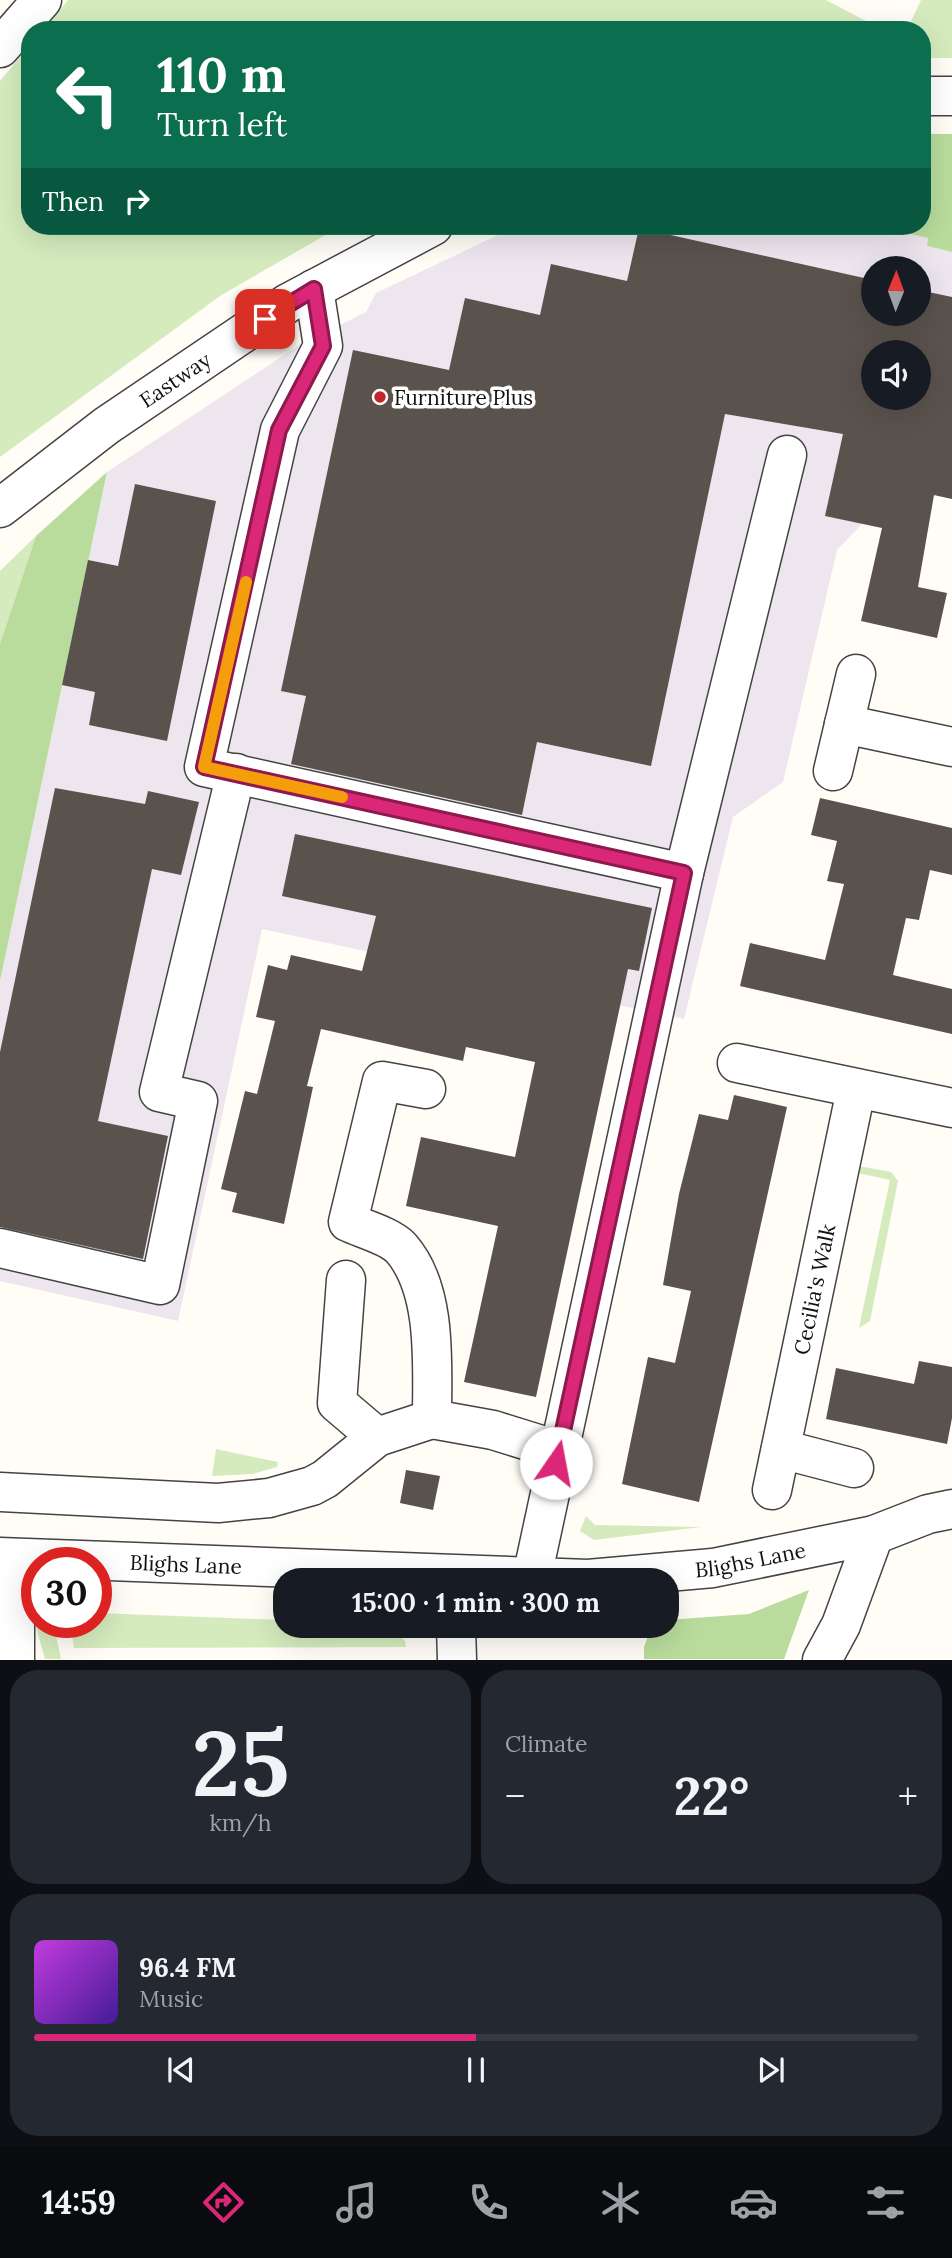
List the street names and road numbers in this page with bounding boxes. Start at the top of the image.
street label: Eastway [134,346,216,413]
street label: Cecilia's Walk [787,1221,841,1357]
street label: Blighs Lane [694,1536,808,1583]
street label: Blighs Lane [129,1548,242,1580]

